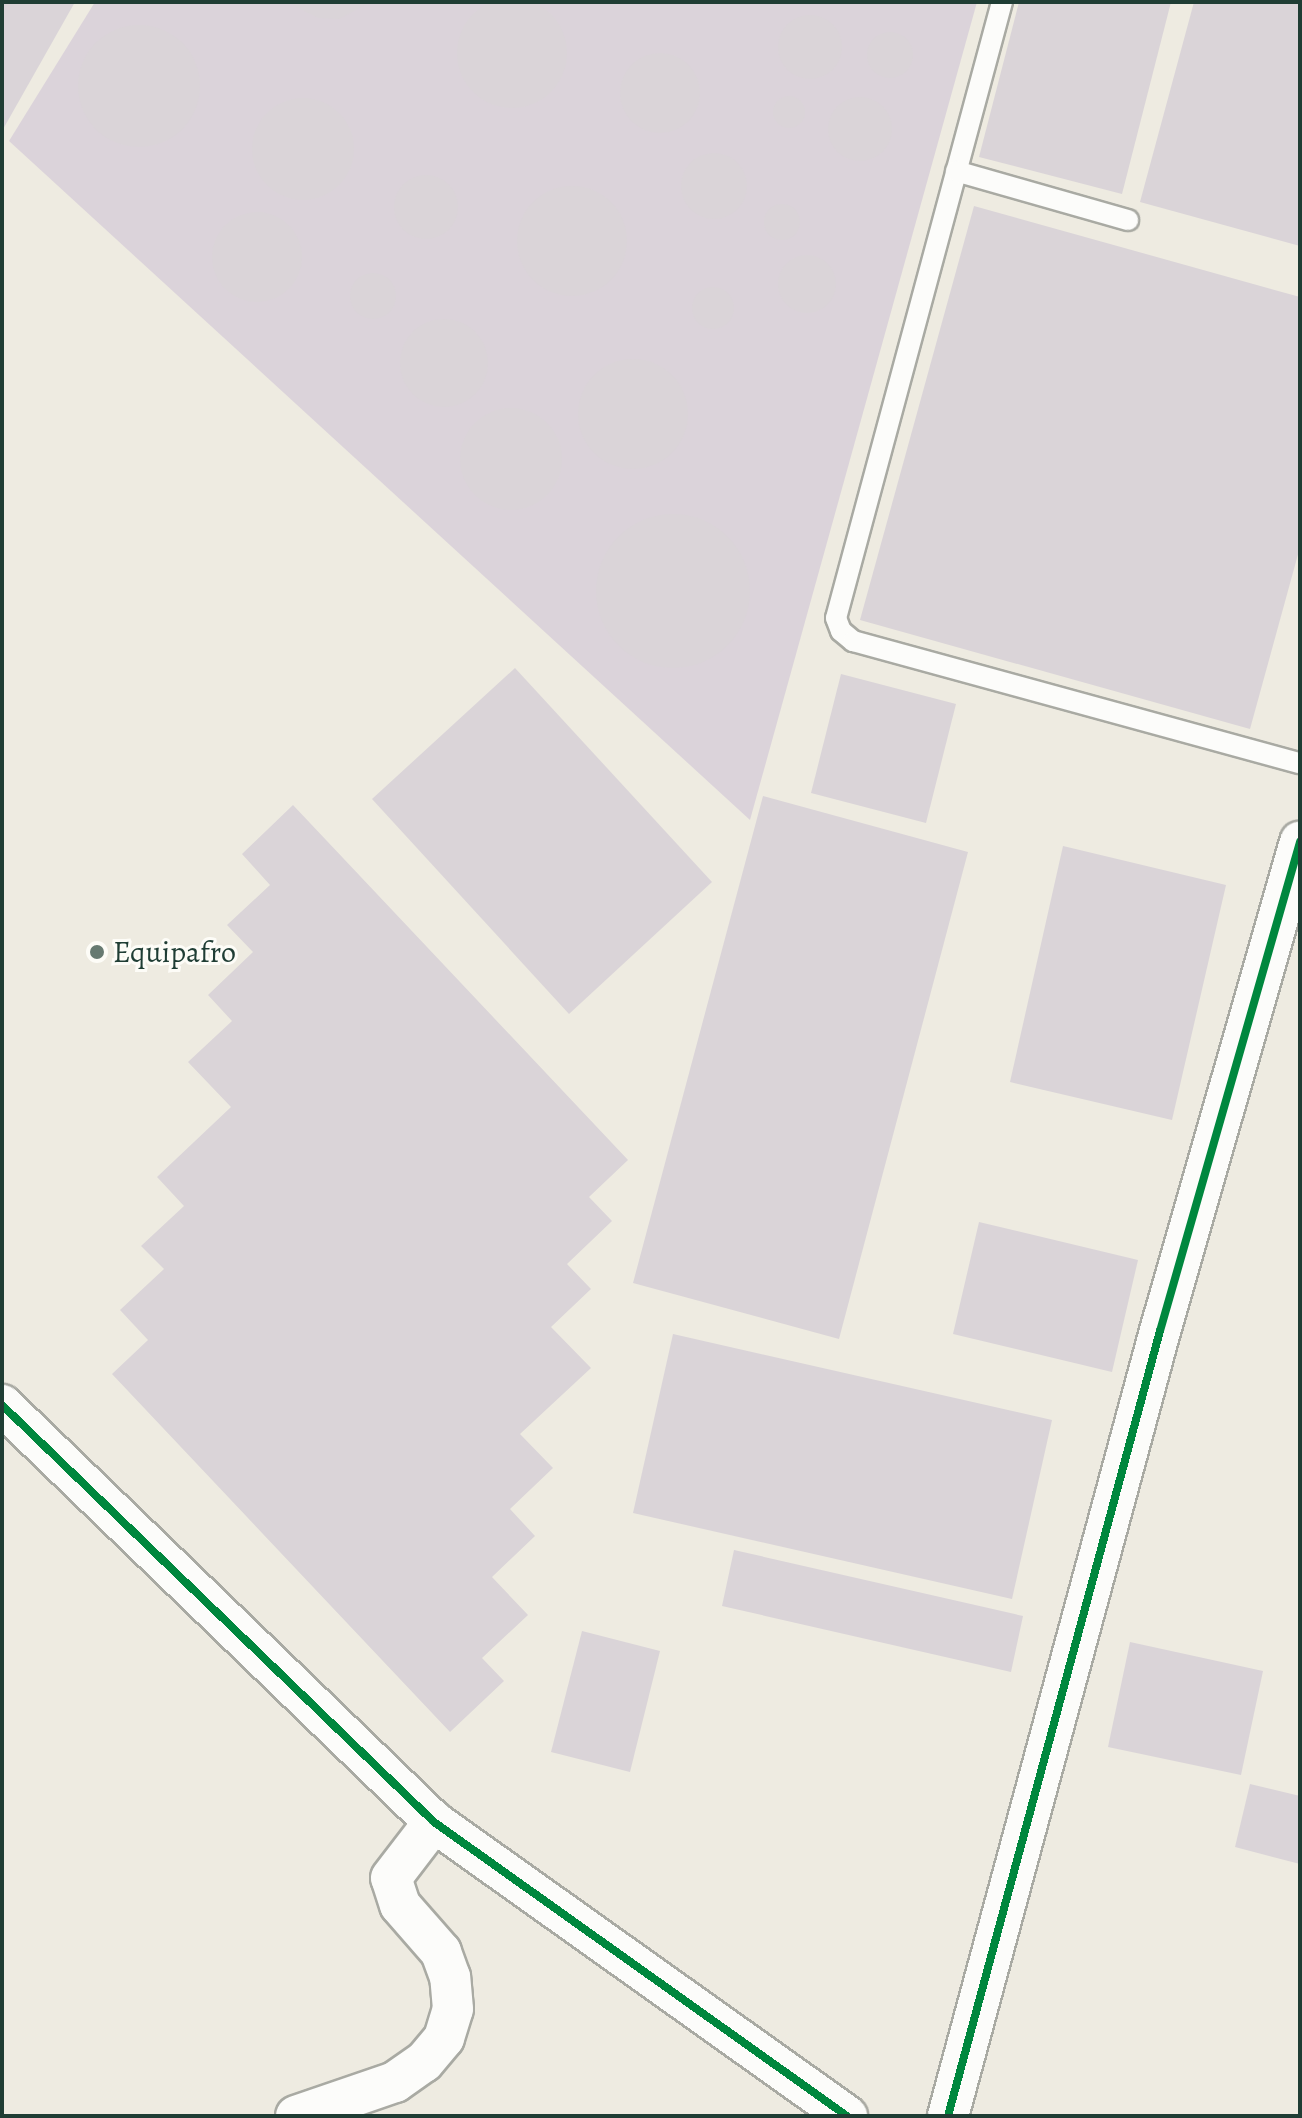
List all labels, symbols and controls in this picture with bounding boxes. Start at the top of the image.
place label: Equipafro [113,934,236,970]
marker: Equipafro [88,943,106,961]

